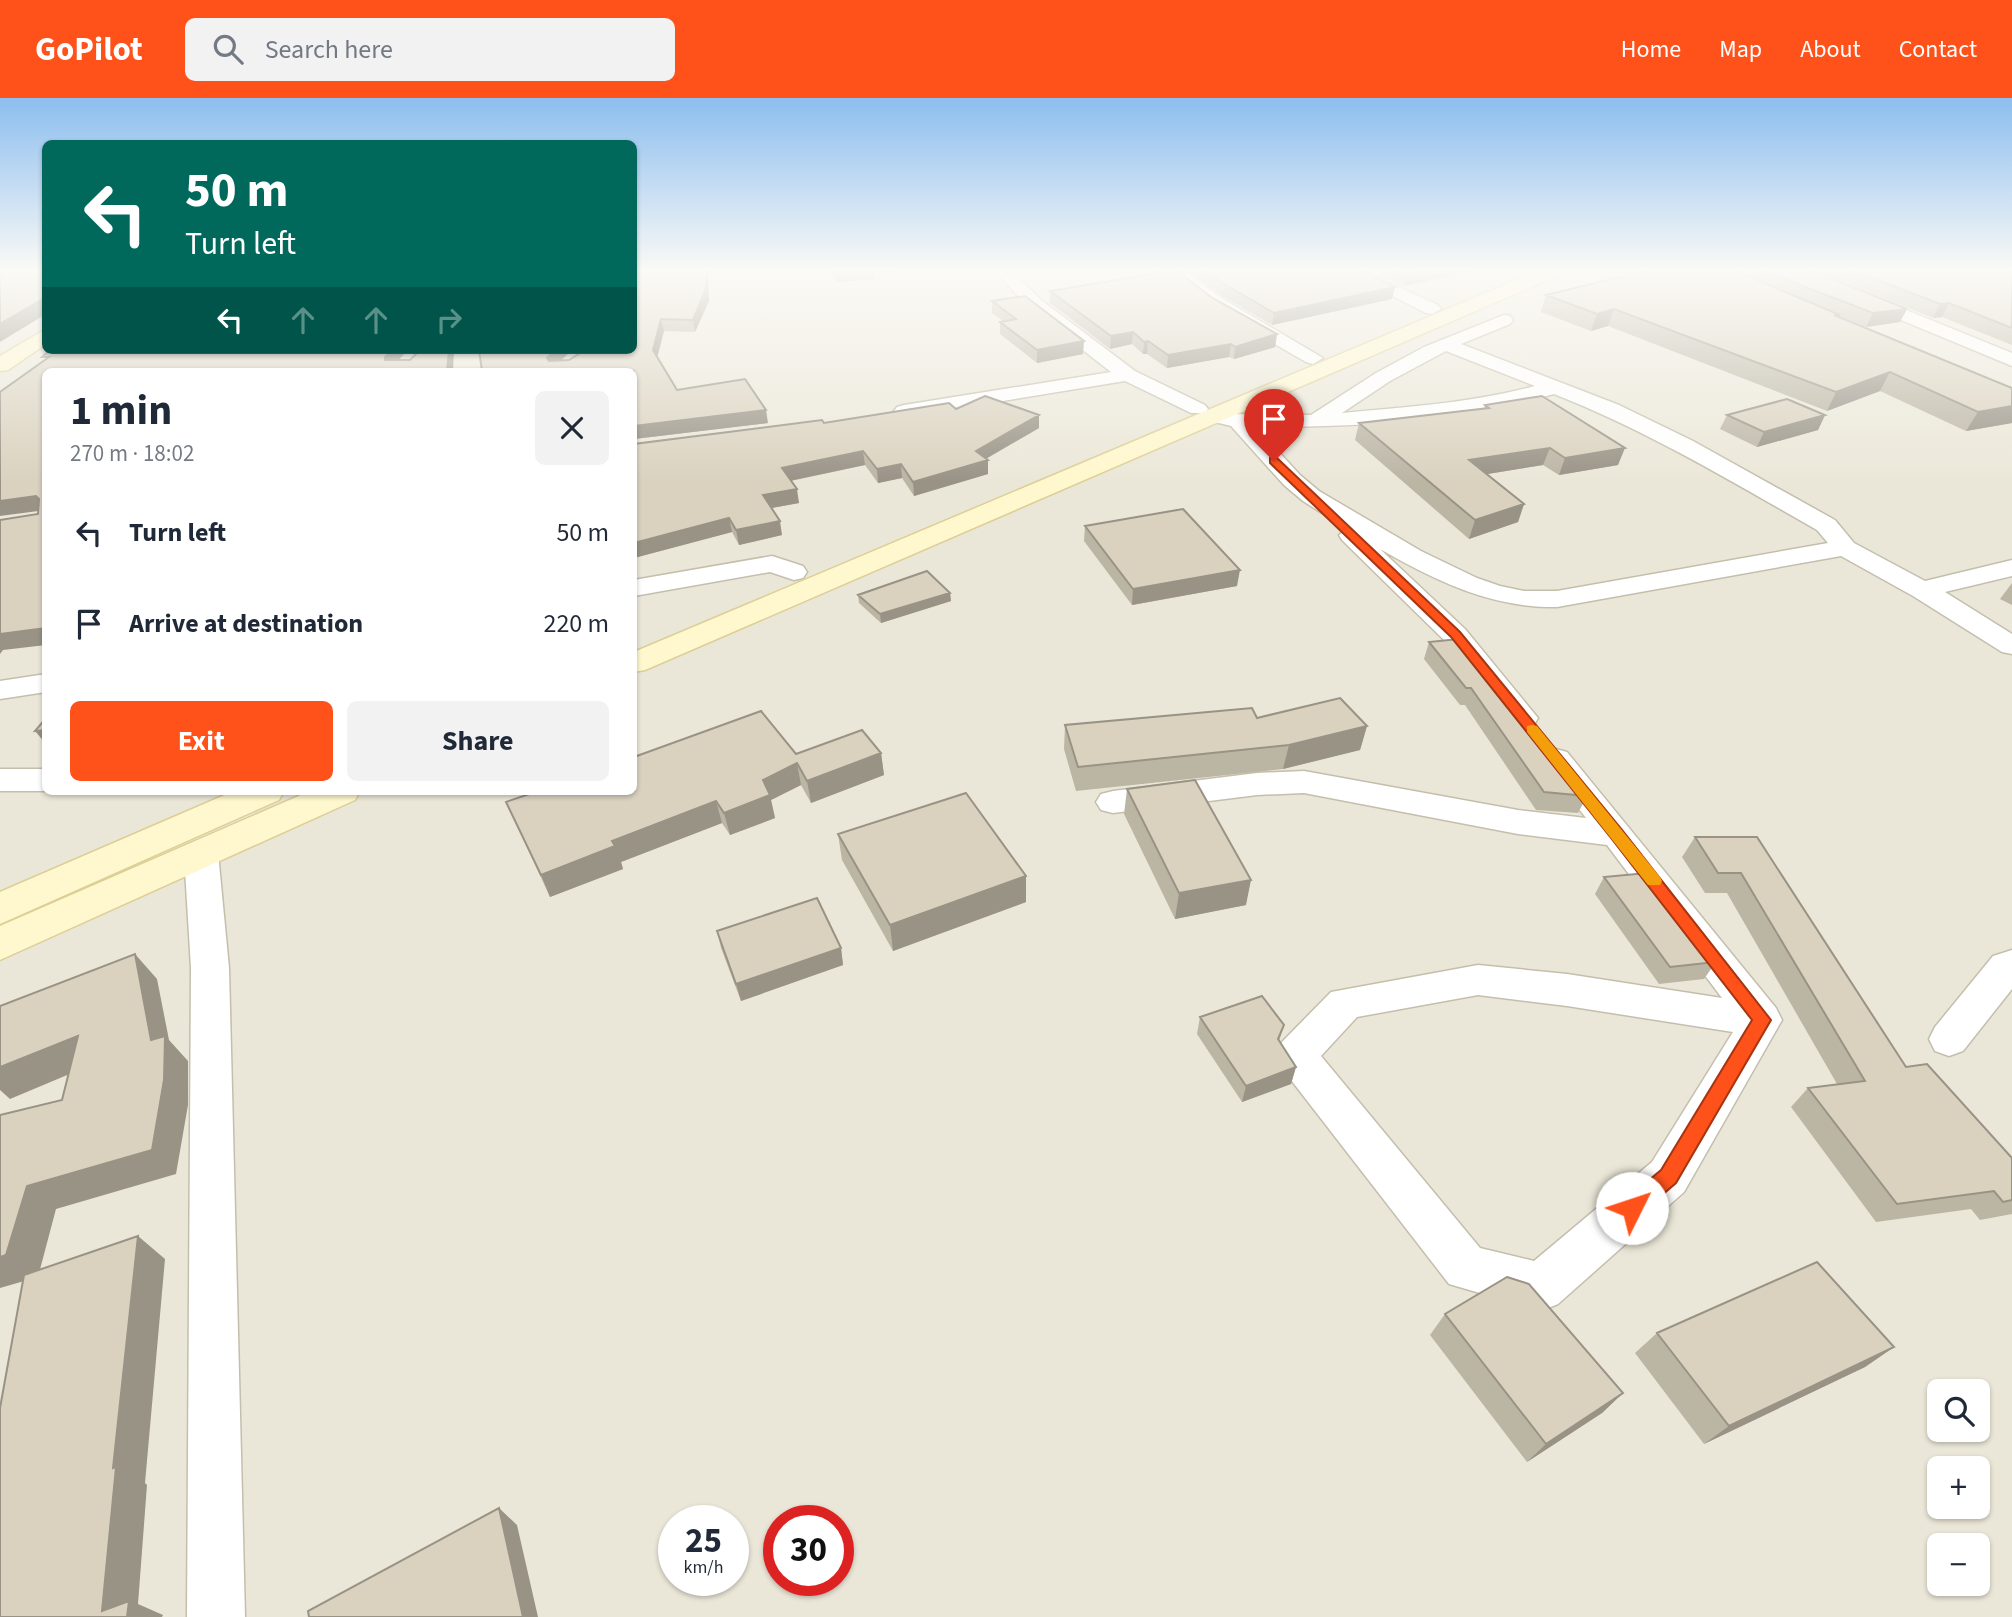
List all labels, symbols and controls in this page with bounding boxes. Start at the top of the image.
search box [185,18,675,81]
text: GoPilot [35,26,143,73]
icon: search [209,30,247,68]
text: Search here [265,31,393,68]
text: Home [1621,32,1681,67]
text: Map [1719,32,1762,67]
text: About [1800,32,1861,67]
text: Contact [1899,32,1977,67]
text: 50 m [185,156,289,226]
icon: left [70,168,161,259]
text: Turn left [185,221,296,267]
icon: left [211,301,249,339]
icon: ahead [284,301,322,339]
icon: ahead [357,301,395,339]
icon: right [430,301,468,339]
text: 1 min [70,381,172,441]
pin [1244,389,1304,461]
button: close [535,391,609,465]
icon: arrive [1255,400,1293,438]
text: 270 m · 18:02 [70,437,194,470]
icon: left [70,514,108,552]
text: Turn left [129,514,226,551]
text: 50 m [556,514,609,551]
icon: arrive [70,605,108,643]
text: Arrive at destination [129,605,363,642]
text: 220 m [543,605,609,642]
button: Exit [70,701,333,781]
button: Share [347,701,609,781]
position arrow [1595,1171,1669,1245]
map controls [1927,1379,1990,1596]
button: search [1927,1379,1990,1442]
button: + [1927,1456,1990,1519]
speed limit sign: 30 [763,1505,854,1596]
text: 25 [685,1516,722,1566]
button: − [1927,1533,1990,1596]
text: km/h [684,1555,723,1580]

